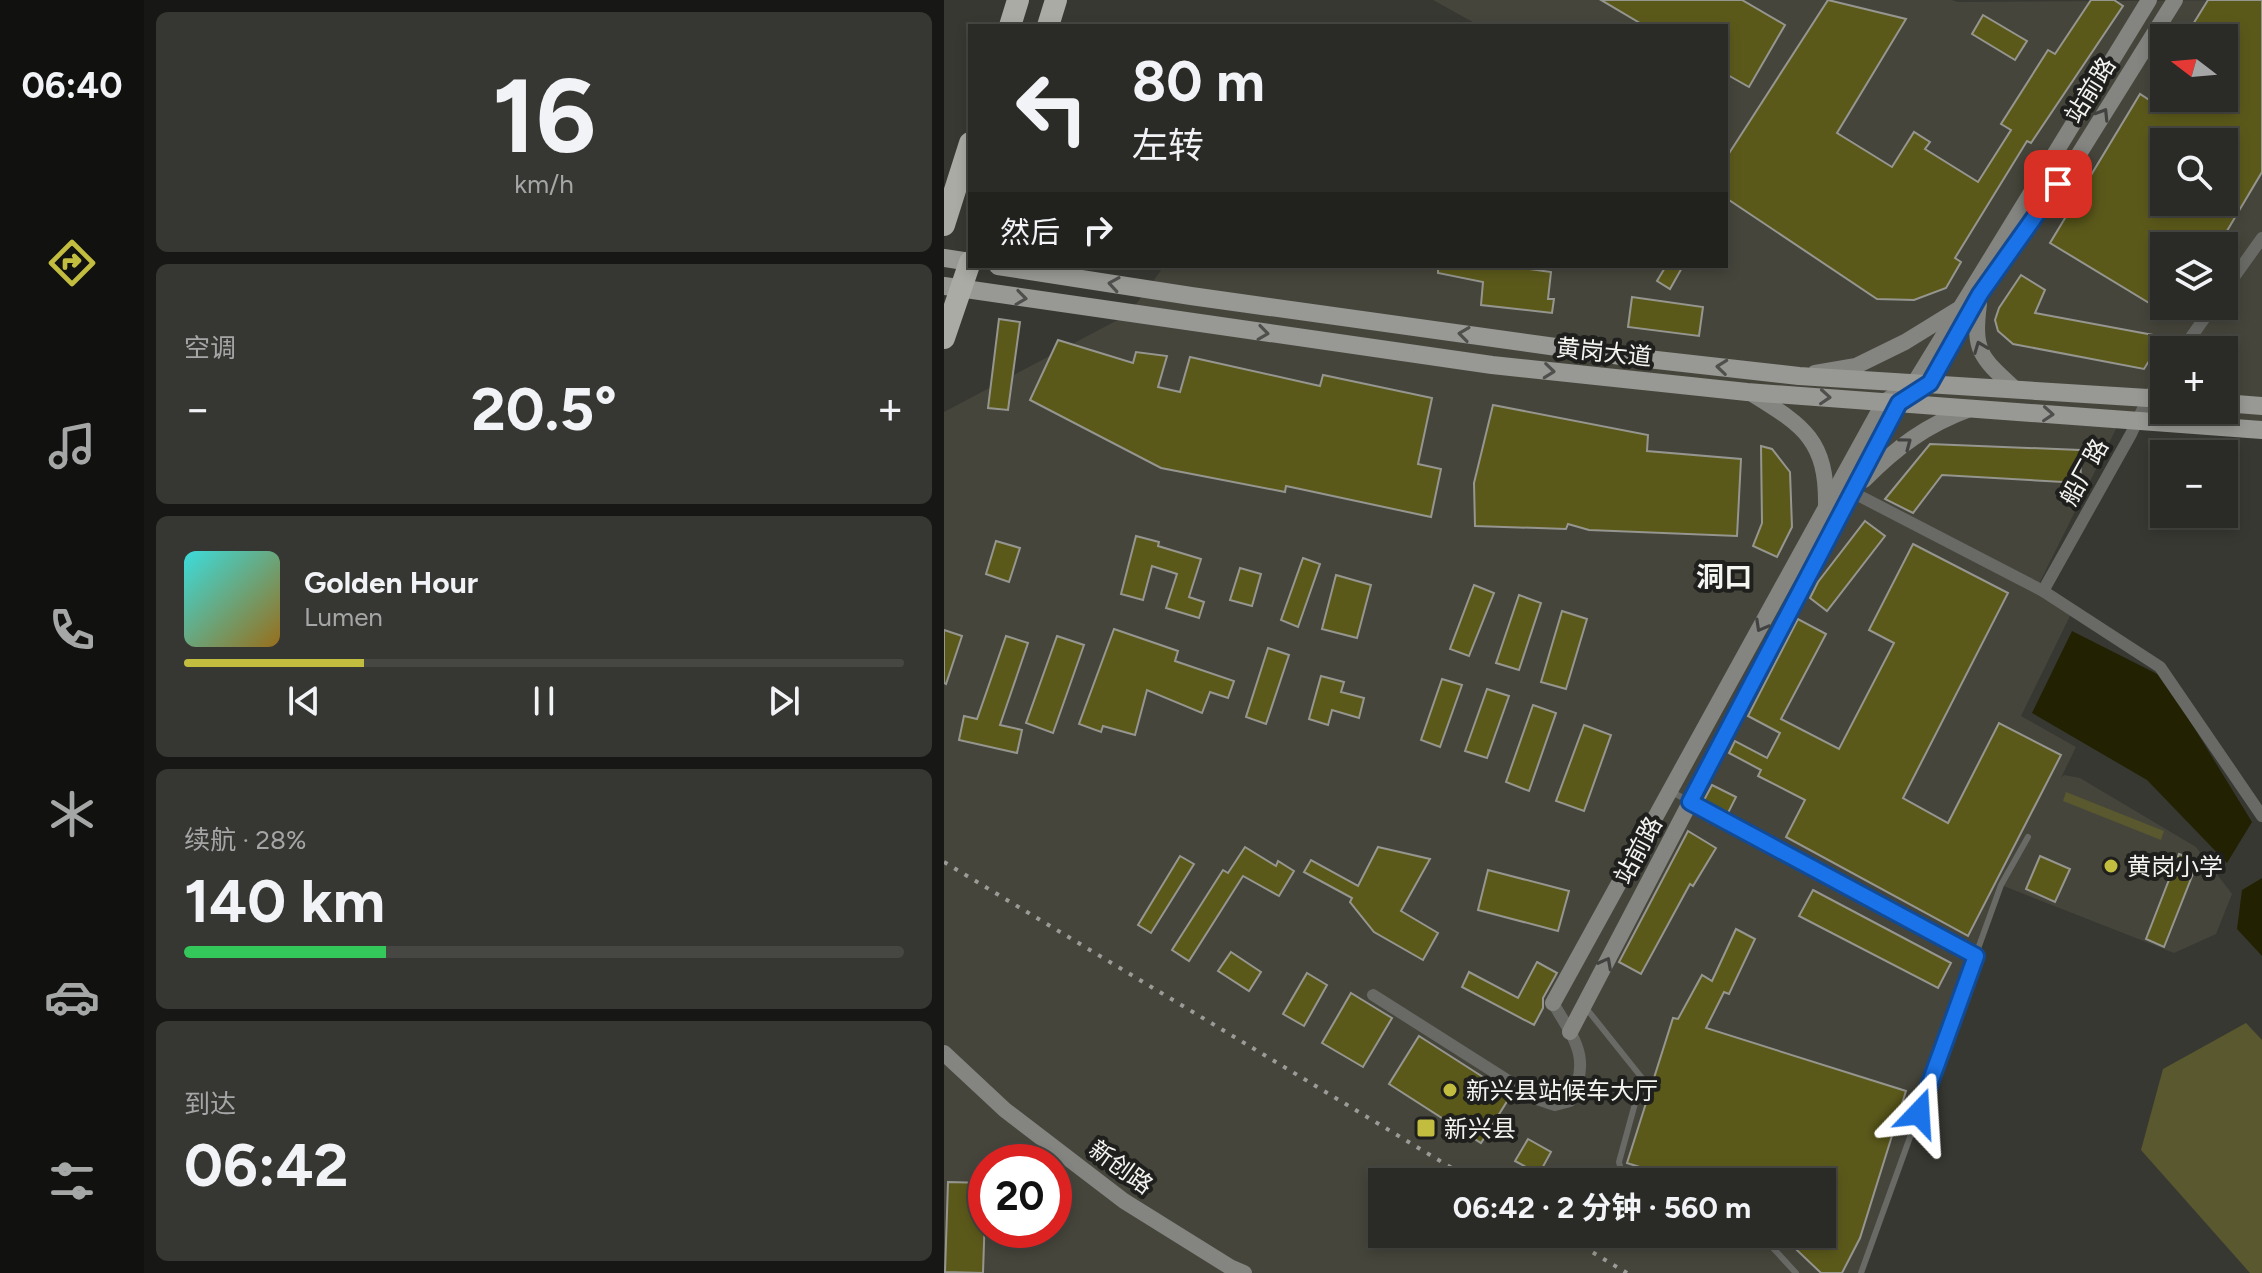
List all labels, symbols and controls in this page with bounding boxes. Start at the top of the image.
north arrow [2150,24,2238,112]
map controls [2150,24,2238,528]
text: 80 m [1132,48,1265,115]
street label: 站前路 [2059,52,2121,128]
text: 16 [492,53,596,178]
icon: left [1000,56,1104,160]
text: 06:40 [21,64,123,107]
one-way arrow [2094,108,2109,123]
text: 左转 [1132,124,1204,167]
button: search [2150,128,2238,216]
pin [2024,150,2092,218]
icon: arrive [2036,162,2080,206]
text: km/h [514,168,574,200]
icon: right [1076,208,1120,252]
text: 然后 [1000,214,1060,251]
button: layers [2150,232,2238,320]
icon: directions [44,235,100,291]
one-way arrow [1107,276,1120,293]
one-way arrow [1014,289,1028,306]
one-way arrow [1257,324,1270,341]
one-way arrow [1457,326,1471,343]
text: 空调 [184,332,236,364]
street label: 黄岗大道 [1555,333,1653,371]
button: + [2150,336,2238,424]
one-way arrow [1973,341,1990,355]
one-way arrow [1715,359,1728,376]
one-way arrow [1543,362,1556,379]
text: 20.5° [471,373,617,445]
text: − [184,382,211,435]
text: + [877,382,904,435]
one-way arrow [1819,388,1832,405]
one-way arrow [2042,405,2055,422]
icon: music [44,418,100,474]
street label: 船厂路 [2054,433,2114,511]
one-way arrow [1898,439,1912,453]
button: − [2150,440,2238,528]
district label: 洞口 [1696,560,1752,594]
text: Golden Hour [304,564,478,601]
text: Lumen [304,601,383,633]
icon: phone [44,602,100,658]
one-way arrow [1755,617,1771,632]
icon: previous [282,679,326,723]
icon: pause [522,679,566,723]
icon: next [762,679,806,723]
icon: climate [44,786,100,842]
street label: 站前路 [1608,811,1668,889]
text: 续航 · 28% [184,824,306,856]
place label: 黄岗小学 [2127,852,2223,881]
marker: 黄岗小学 [2102,857,2120,875]
text: 140 km [184,865,385,937]
one-way arrow [1597,956,1612,971]
icon: car [44,969,100,1025]
position arrow [1877,1071,1961,1155]
place label: 新兴县站候车大厅 [1466,1076,1658,1105]
marker: 新兴县站候车大厅 [1441,1081,1459,1099]
text: 到达 [184,1088,236,1120]
place label: 新兴县 [1444,1114,1516,1143]
marker: 新兴县 [1415,1117,1437,1139]
text: 06:42 [184,1129,348,1201]
street label: 新创路 [1083,1134,1159,1200]
speed limit sign: 20 [968,1144,1072,1248]
icon: filters [44,1153,100,1209]
text: 06:42 · 2 分钟 · 560 m [1453,1189,1751,1226]

